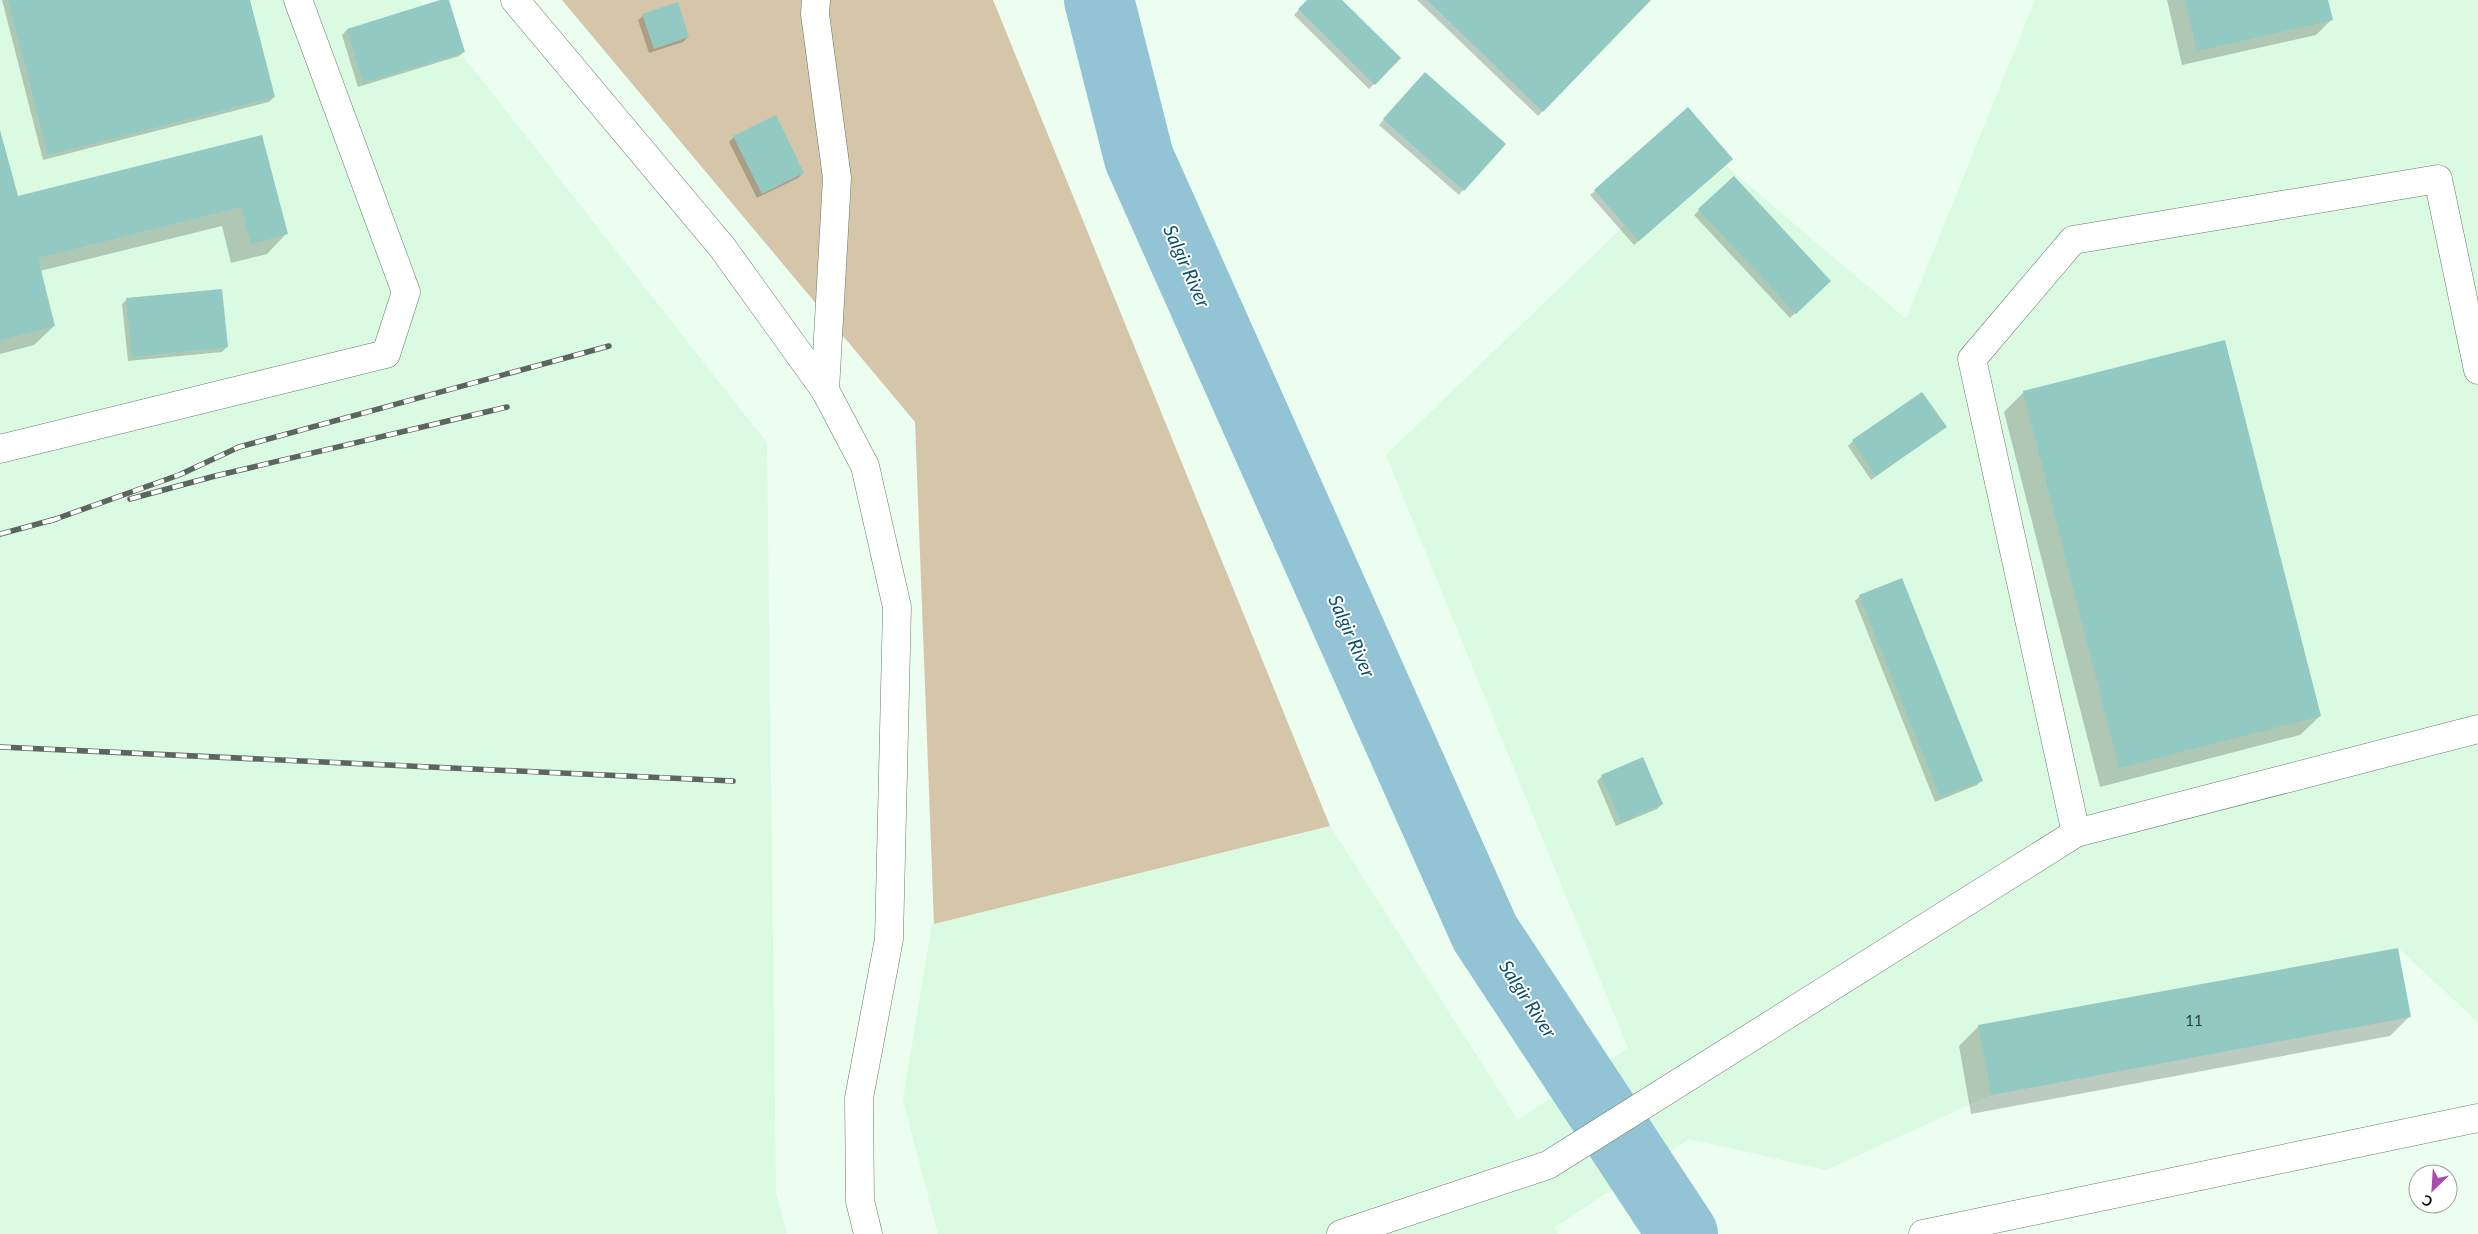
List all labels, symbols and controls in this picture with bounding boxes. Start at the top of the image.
water label: Salgir River [1159,221,1216,311]
water label: Salgir River [1324,591,1381,681]
water label: Salgir River [1495,956,1562,1042]
house number: 11 [2185,1011,2203,1029]
north arrow [2408,1164,2458,1214]
text: С [2419,1191,2435,1211]

